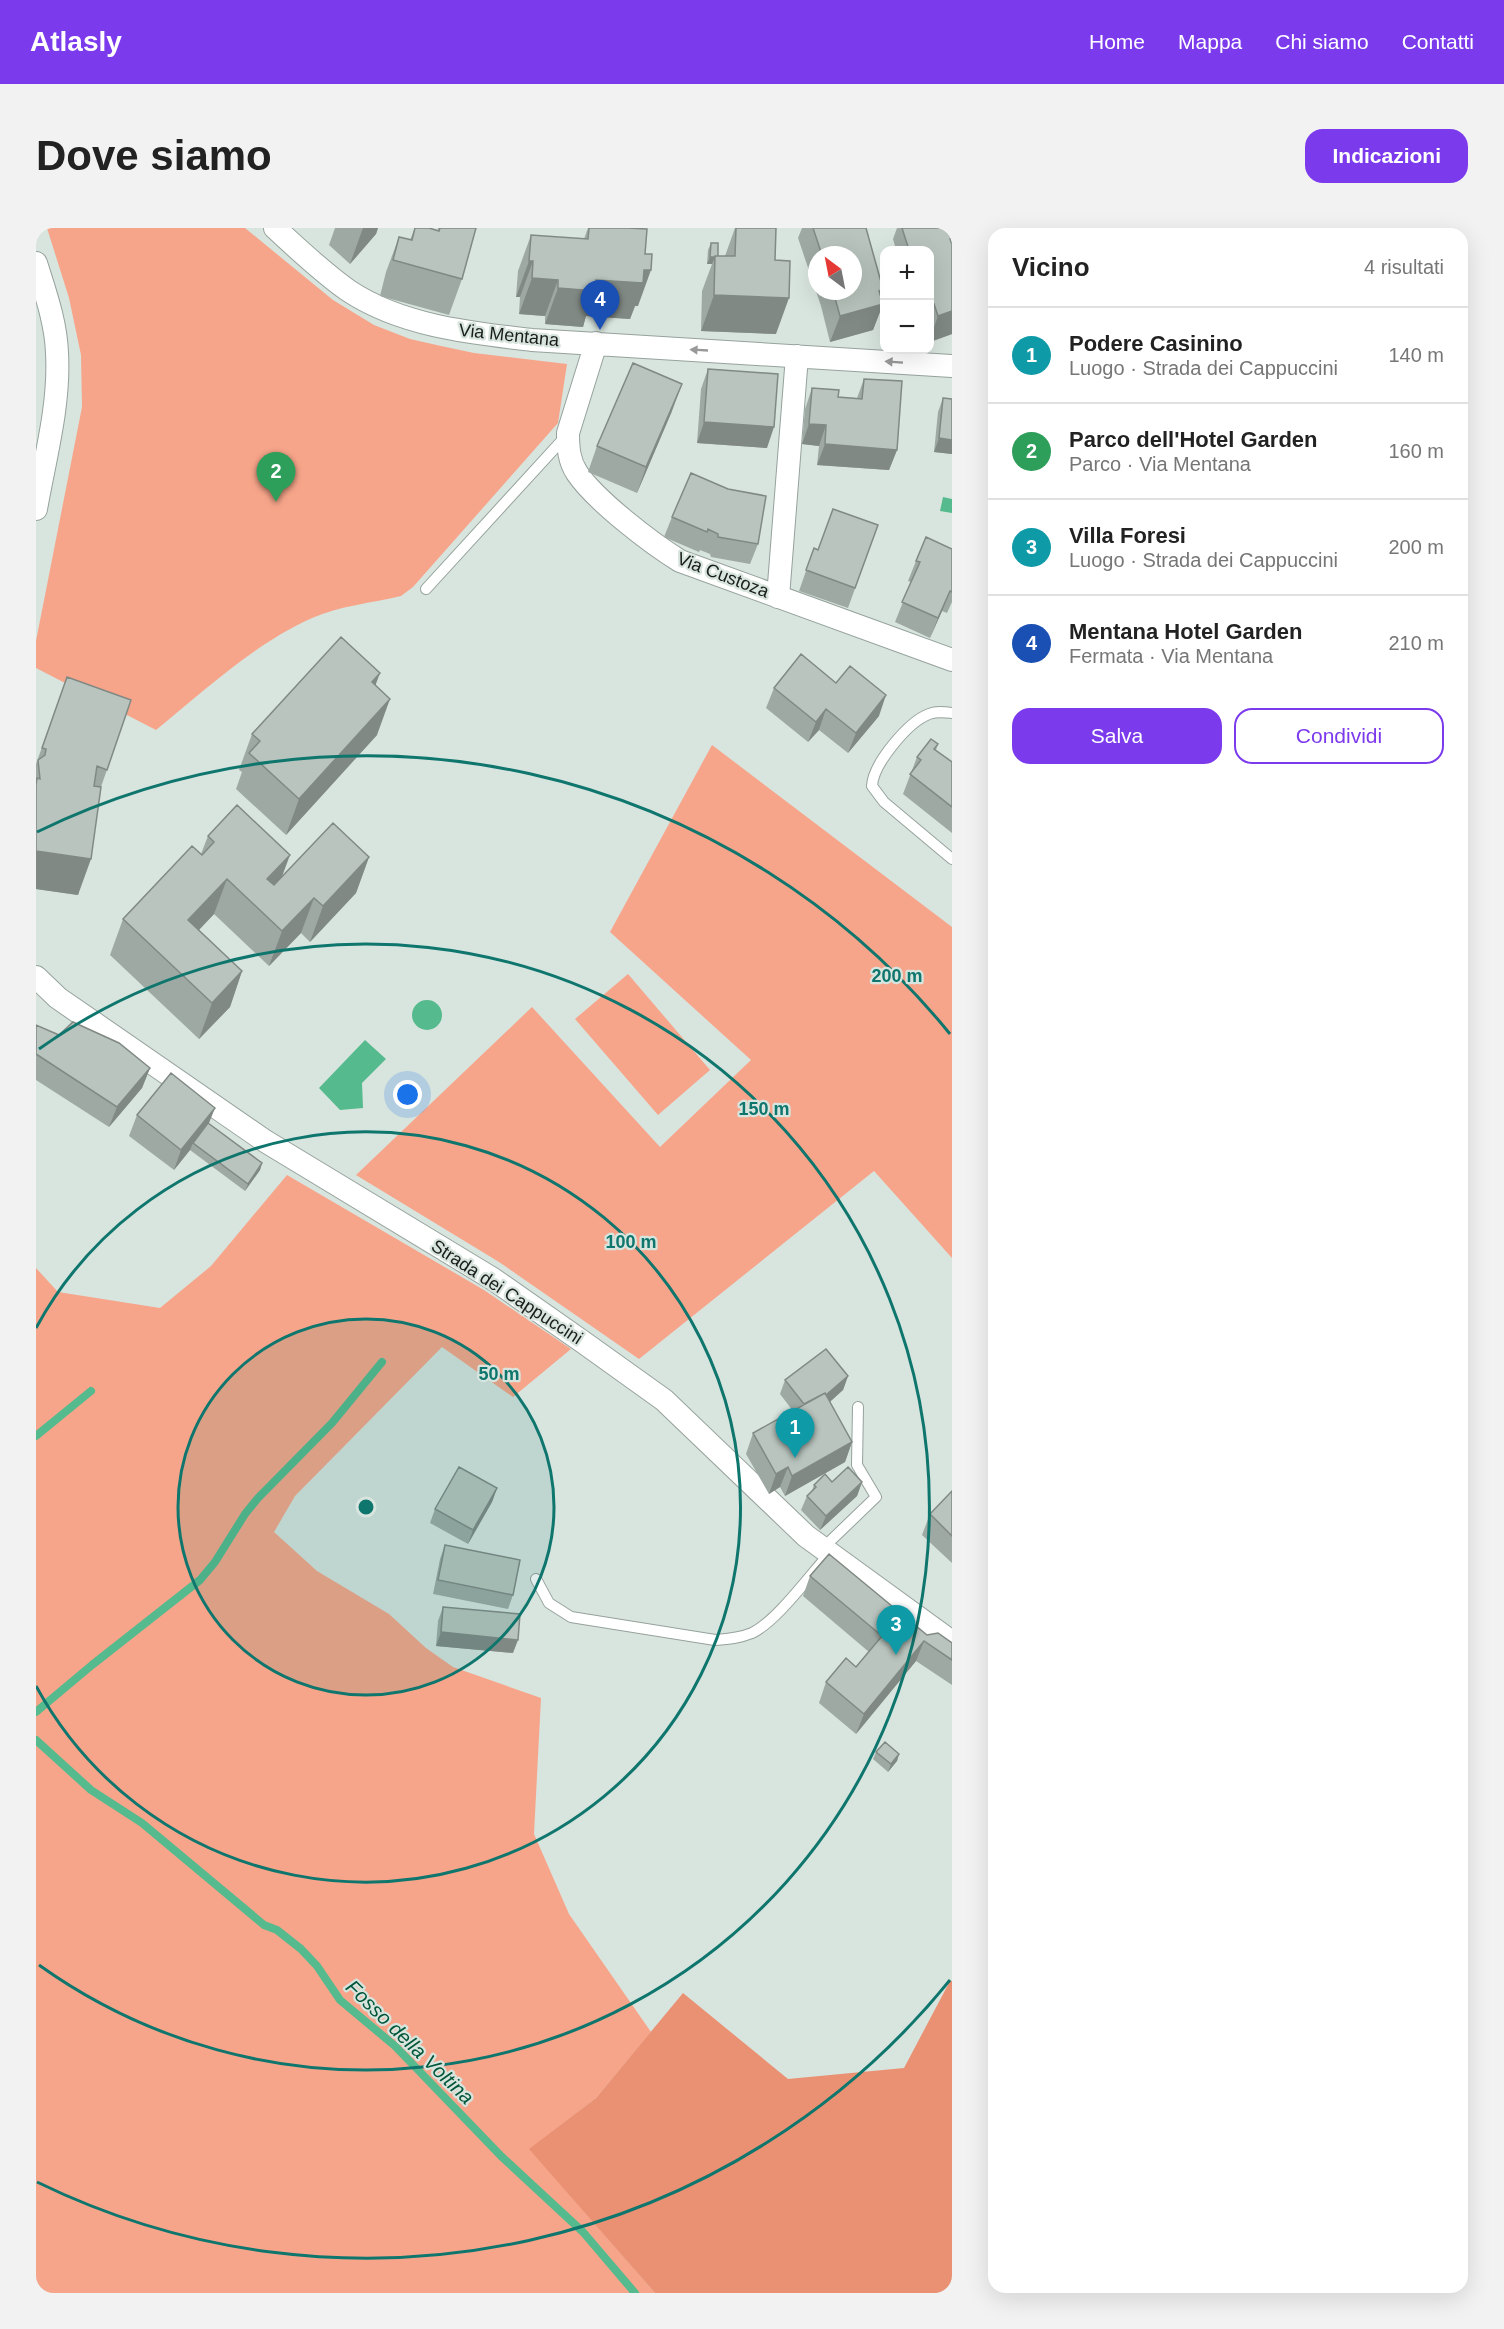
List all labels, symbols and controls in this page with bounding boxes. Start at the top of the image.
text: Atlasly [30,26,122,57]
text: Home [1089,30,1145,53]
text: Mappa [1178,30,1242,53]
text: Chi siamo [1275,30,1369,53]
text: Contatti [1402,30,1474,53]
button: Indicazioni [1305,129,1468,183]
text: Dove siamo [36,132,272,179]
north arrow [808,246,862,300]
map controls [880,246,934,354]
button: + [880,246,934,300]
text: Vicino [1012,252,1090,282]
text: 4 risultati [1364,256,1444,278]
pin: 4 [580,280,620,330]
button: − [880,300,934,354]
street label: Via Mentana [458,320,561,350]
text: Podere Casinino [1069,331,1243,356]
text: 1 [1026,344,1037,366]
text: 140 m [1388,344,1444,366]
one-way arrow [689,345,708,355]
one-way arrow [884,357,903,367]
text: Luogo · Strada dei Cappuccini [1069,357,1338,379]
text: Parco dell'Hotel Garden [1069,427,1318,452]
text: 2 [1026,440,1037,462]
text: 160 m [1388,440,1444,462]
pin: 2 [256,452,296,502]
text: Parco · Via Mentana [1069,453,1251,475]
text: Villa Foresi [1069,523,1186,548]
text: 3 [1026,536,1037,558]
text: 200 m [1388,536,1444,558]
street label: Via Custoza [674,548,773,602]
text: Luogo · Strada dei Cappuccini [1069,549,1338,571]
text: Mentana Hotel Garden [1069,619,1302,644]
text: 4 [1026,632,1037,654]
text: 210 m [1388,632,1444,654]
text: Fermata · Via Mentana [1069,645,1273,667]
button: Salva [1012,708,1222,764]
button: Condividi [1234,708,1444,764]
text: 200 m [871,966,923,986]
your location [393,1080,422,1109]
text: 150 m [738,1099,790,1119]
text: 100 m [605,1232,657,1252]
street label: Strada dei Cappuccini [428,1236,586,1348]
text: 50 m [478,1364,520,1384]
pin: 1 [776,1408,814,1458]
centre of rings [356,1497,376,1517]
pin: 3 [876,1606,916,1655]
water label: Fosso della Voltina [342,1976,478,2108]

